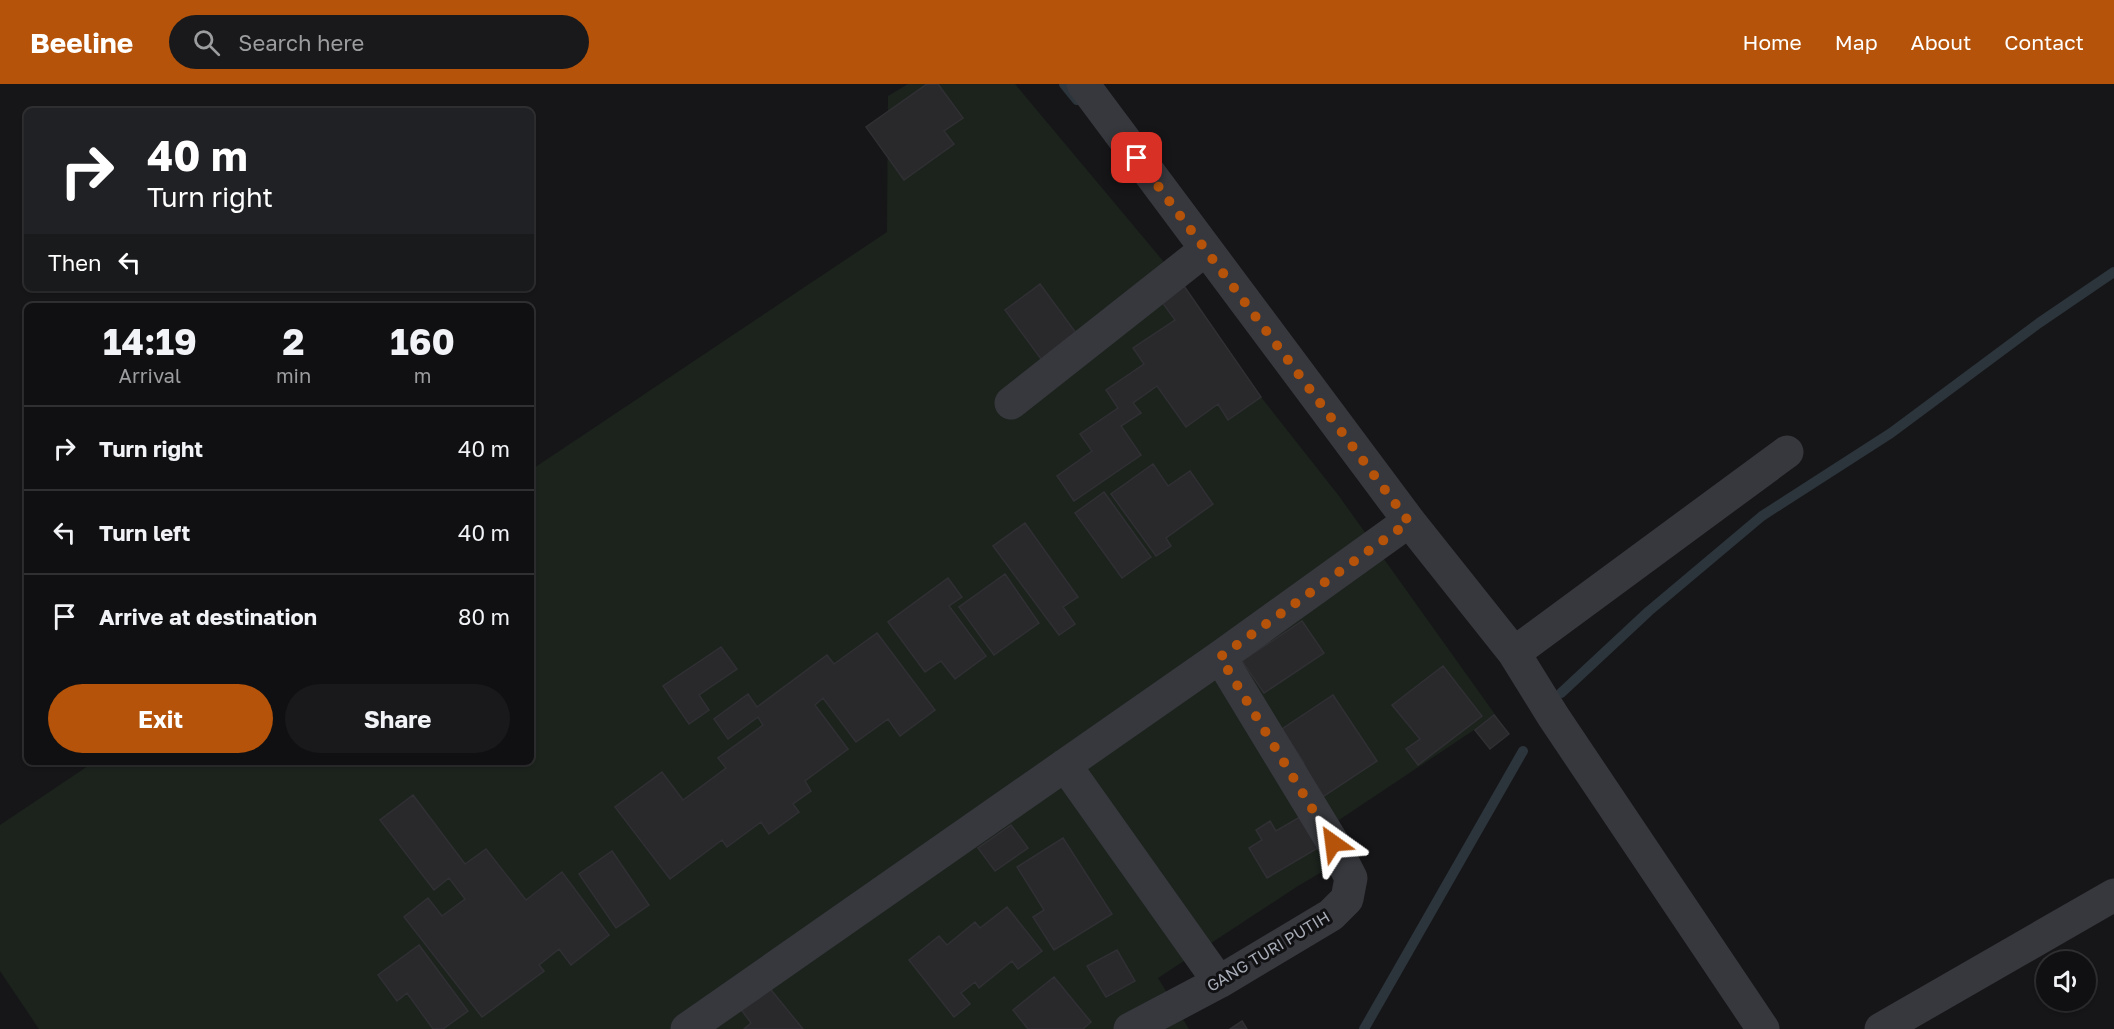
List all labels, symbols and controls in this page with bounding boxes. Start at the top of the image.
search box [169,15,589,69]
text: Beeline [30,26,133,59]
icon: search [190,26,223,59]
text: Search here [238,29,364,56]
text: Home [1742,29,1802,55]
text: Map [1835,29,1878,55]
text: About [1911,29,1971,55]
text: Contact [2004,29,2084,55]
text: 40 m [147,130,248,180]
icon: right [48,132,126,210]
pin [1111,132,1162,183]
icon: arrive [1120,141,1153,174]
text: Turn right [147,181,273,213]
icon: left [113,246,146,279]
text: Then [48,249,101,276]
text: 14:19 [103,320,197,363]
text: 2 [283,320,305,363]
text: 160 [390,320,455,363]
text: Arrival [119,363,181,387]
text: min [276,363,311,387]
text: m [414,363,431,387]
icon: right [48,432,81,465]
text: Turn right [99,435,203,462]
text: 40 m [458,435,510,462]
icon: left [48,516,81,549]
text: Turn left [99,519,190,546]
text: 40 m [458,519,510,546]
icon: arrive [48,600,81,633]
text: Arrive at destination [99,603,317,630]
text: 80 m [458,603,510,630]
button: Exit [48,684,273,753]
button: Share [285,684,510,753]
position arrow [1301,811,1365,875]
street label: GANG TURI PUTIH [1203,906,1333,996]
map controls [2036,951,2096,1011]
button: sound [2036,951,2096,1011]

